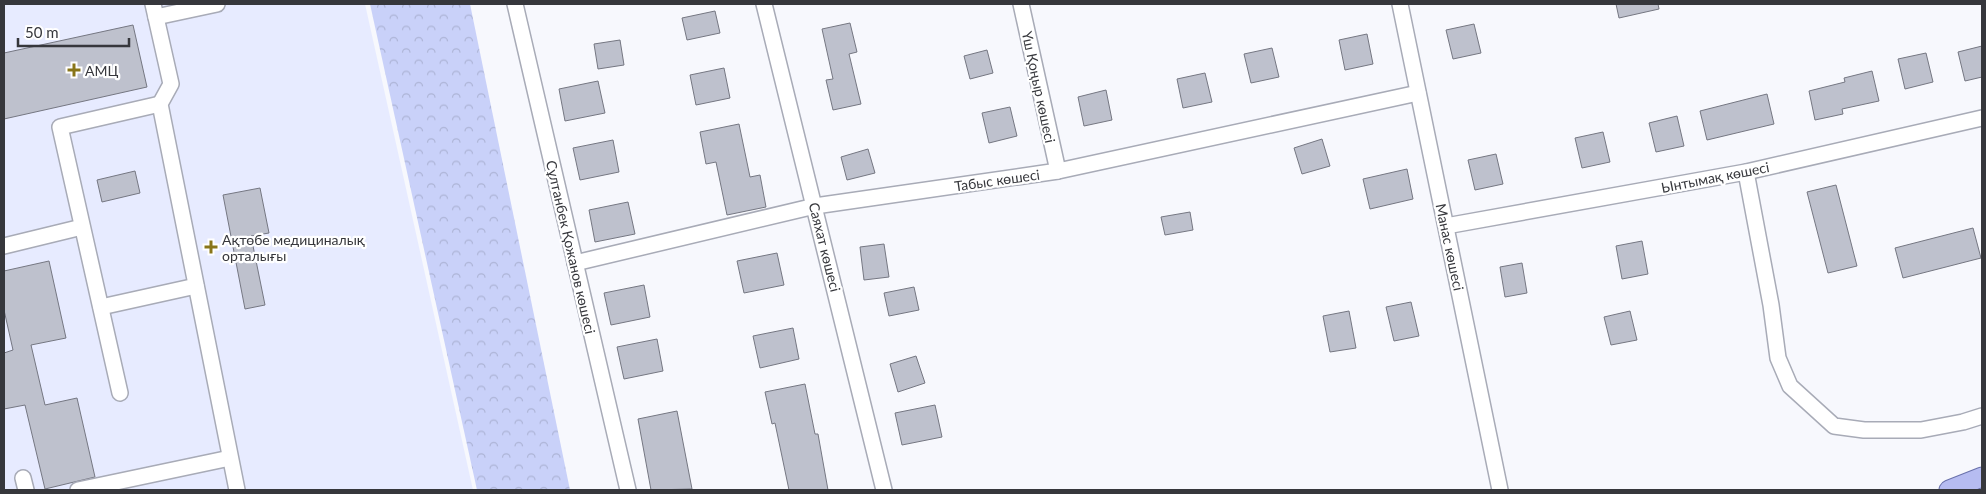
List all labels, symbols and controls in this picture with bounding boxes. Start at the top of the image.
scale bar [18,15,129,47]
text: 50 m [25,23,59,41]
street label: Үш Қоңыр көшесі [1019,30,1059,144]
place label: АМЦ [85,62,118,79]
marker: АМЦ [67,63,81,77]
street label: Ынтымақ көшесі [1659,158,1771,196]
street label: Сұлтанбек Қожанов көшесі [543,159,599,335]
street label: Табыс көшесі [953,166,1041,194]
street label: Саяхат көшесі [806,201,844,293]
street label: Манас көшесі [1432,202,1468,292]
place label: Ақтөбе медициналық орталығы [222,231,365,264]
marker: Ақтөбе медициналық орталығы [204,240,218,254]

